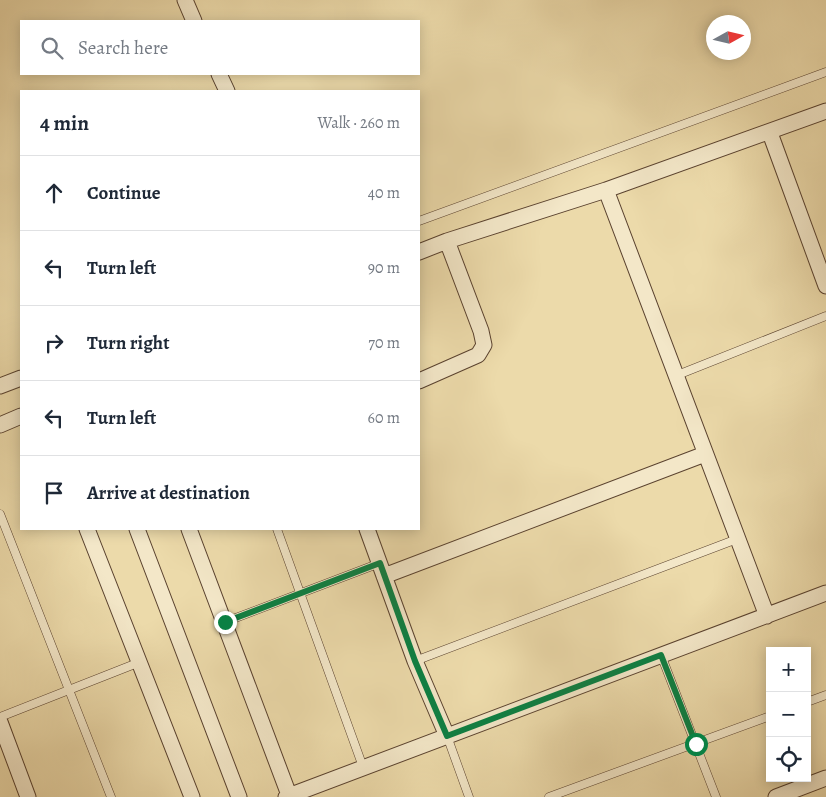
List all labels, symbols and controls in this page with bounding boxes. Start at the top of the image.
north arrow [706,15,751,60]
search box [20,20,420,75]
icon: search [38,34,66,62]
text: Search here [78,35,168,61]
text: 4 min [40,109,89,137]
text: Walk · 260 m [318,112,400,134]
icon: ahead [40,179,68,207]
text: Continue [87,180,161,206]
text: 40 m [368,182,400,204]
icon: left [40,254,68,282]
text: Turn left [87,255,156,281]
text: 90 m [368,257,400,279]
icon: right [40,329,68,357]
text: Turn right [87,330,169,356]
text: 70 m [368,332,400,354]
icon: left [40,404,68,432]
text: Turn left [87,405,156,431]
text: 60 m [368,407,400,429]
icon: arrive [40,479,68,507]
text: Arrive at destination [87,480,250,506]
route end [214,611,237,634]
map controls [766,647,811,782]
button: + [766,647,811,692]
button: − [766,692,811,737]
route start [685,733,708,756]
button: locate [766,737,811,782]

